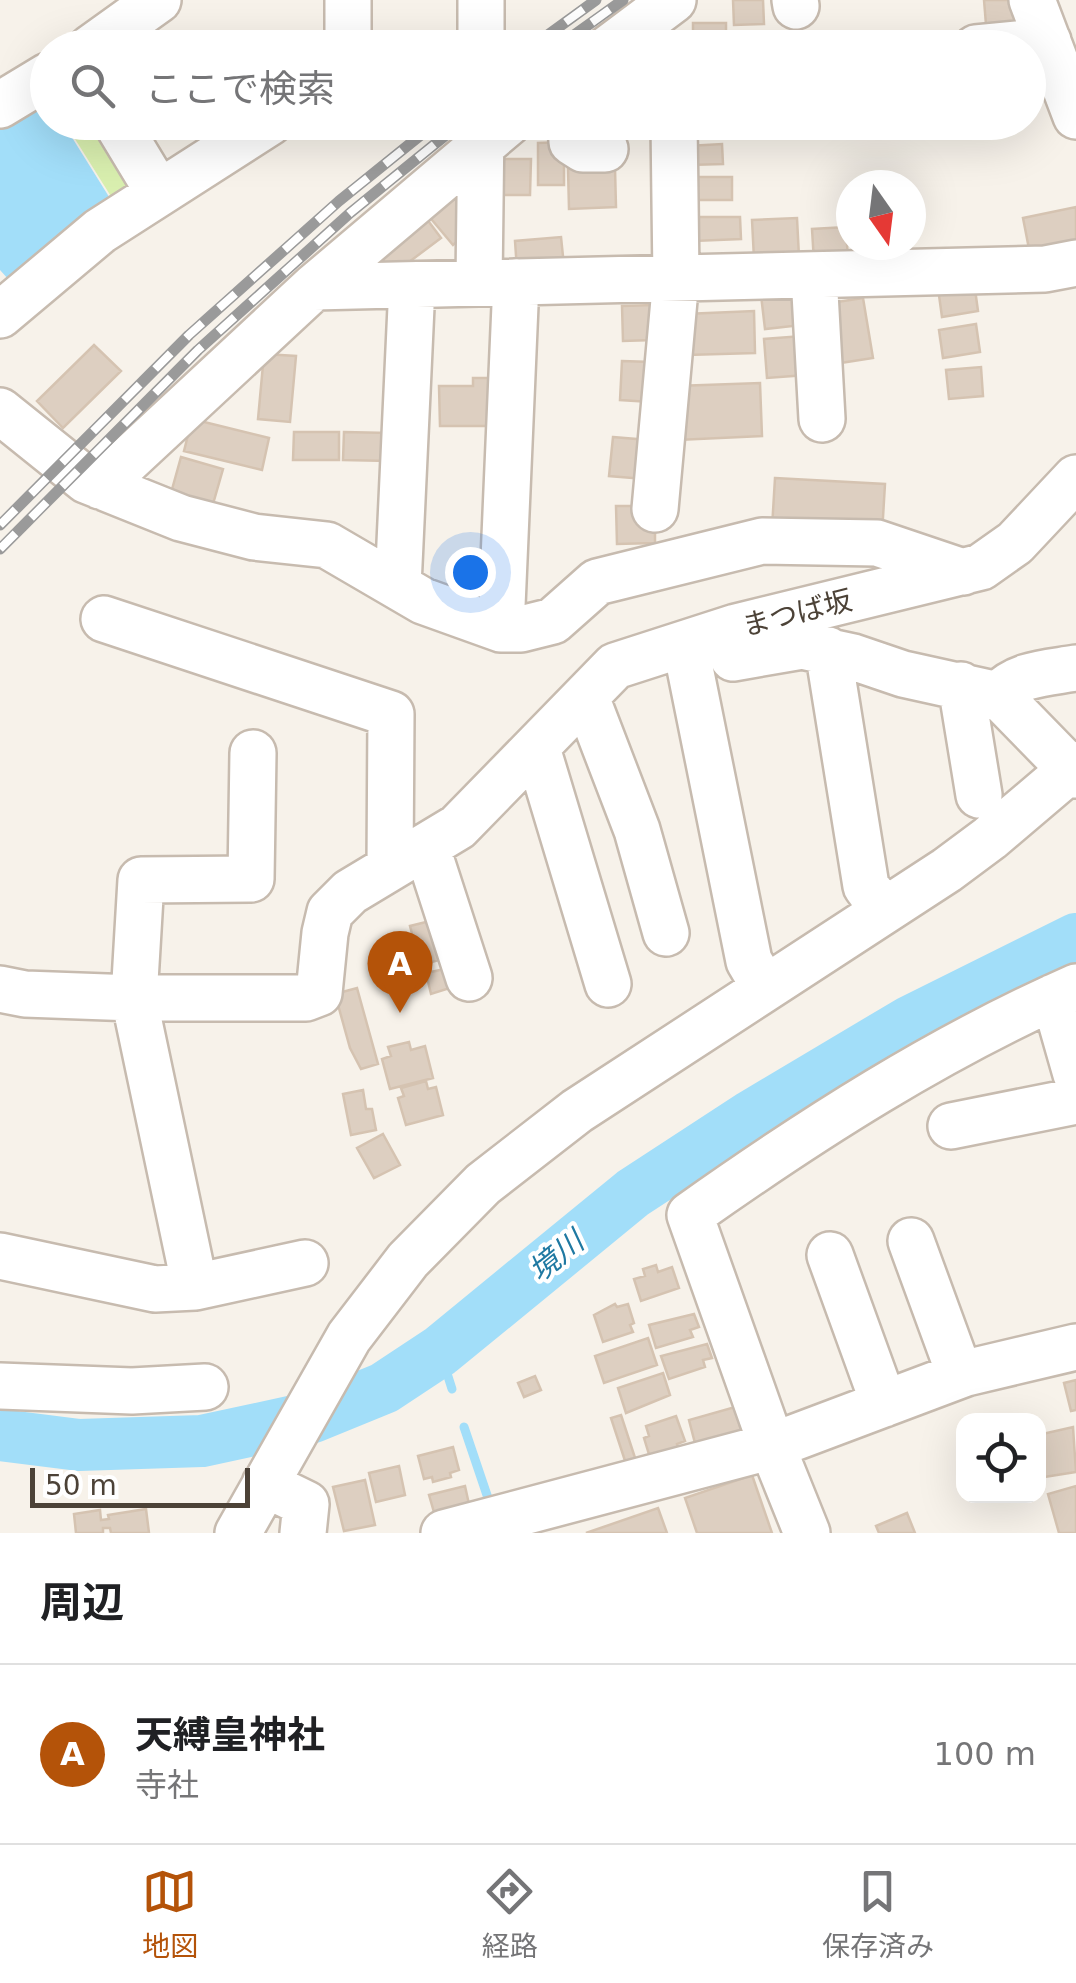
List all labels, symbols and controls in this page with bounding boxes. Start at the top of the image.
search box [30,30,1046,140]
icon: search [65,58,120,113]
text: ここで検索 [145,67,335,111]
north arrow [836,170,926,260]
your location [445,547,496,598]
street label: まつば坂 [739,583,855,643]
pin: A [368,930,432,1013]
water label: 境川 [522,1222,593,1288]
map controls [956,1413,1046,1503]
button: locate [956,1413,1046,1503]
scale bar [30,1463,250,1508]
text: 50 m [45,1469,117,1502]
text: 周辺 [40,1578,124,1627]
text: 天縛皇神社 [135,1713,325,1757]
text: A [60,1735,85,1773]
text: 100 m [934,1735,1036,1773]
text: 寺社 [135,1766,199,1804]
tab: 地図 [142,1864,198,1964]
tab: 経路 [482,1864,538,1964]
tab: 保存済み [822,1864,934,1964]

